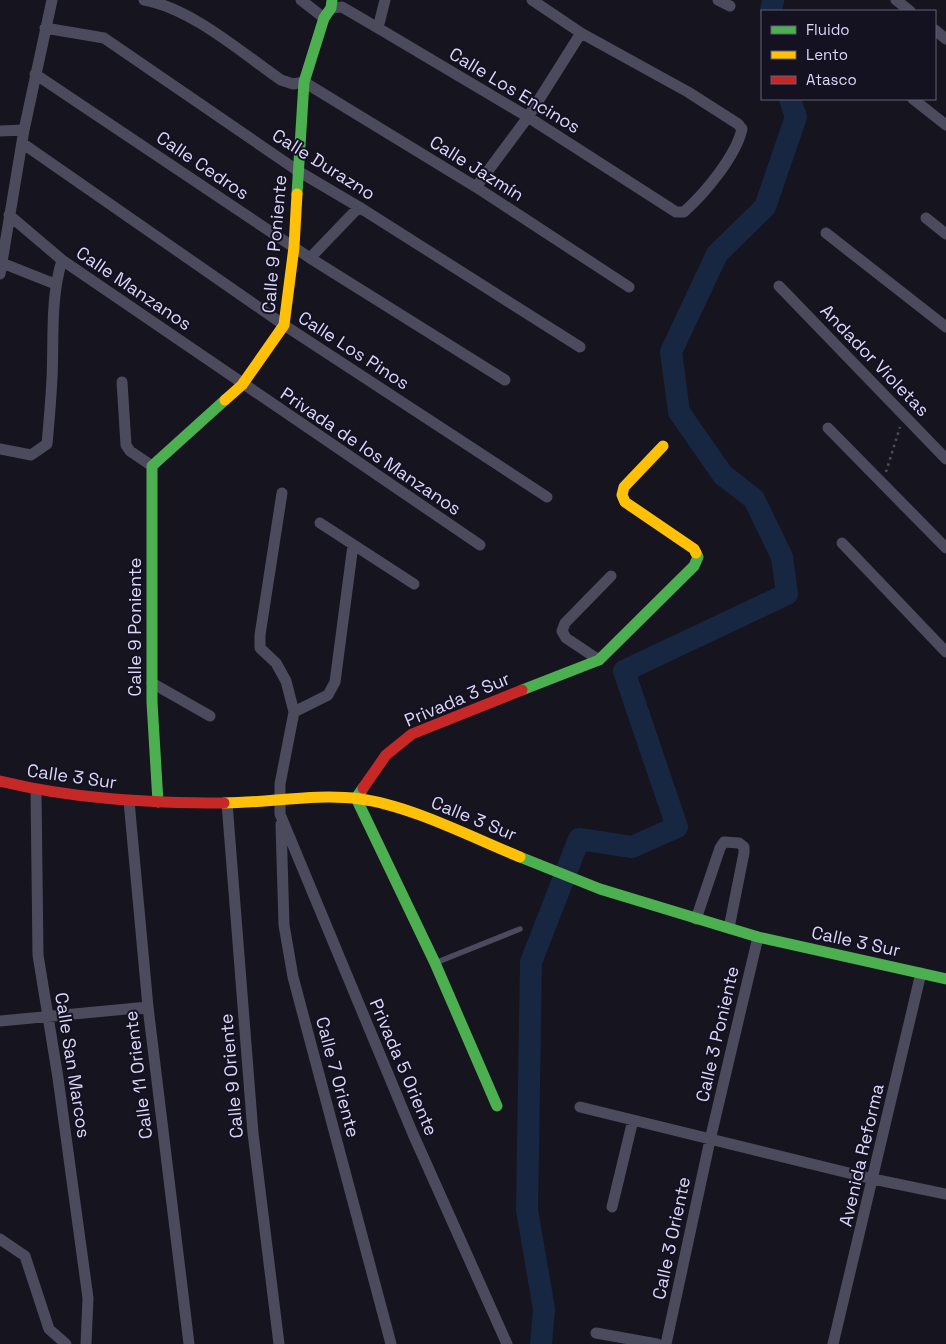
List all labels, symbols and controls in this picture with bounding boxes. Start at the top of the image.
legend [761,10,936,100]
text: Fluido [806,20,850,39]
street label: Calle Los Encinos [445,42,585,138]
text: Lento [806,45,848,64]
text: Atasco [806,70,857,89]
street label: Calle Durazno [268,123,380,205]
street label: Calle Cedros [152,126,254,204]
street label: Calle Jazmín [426,130,528,206]
street label: Calle 9 Poniente [256,174,292,314]
street label: Calle Manzanos [72,241,196,335]
street label: Andador Violetas [816,299,934,421]
street label: Calle Los Pinos [294,306,414,394]
street label: Privada de los Manzanos [276,382,466,520]
street label: Calle 9 Poniente [123,558,146,696]
street label: Privada 3 Sur [401,666,513,732]
street label: Calle 3 Sur [26,758,119,794]
street label: Calle 3 Sur [428,790,520,846]
street label: Calle 3 Sur [809,920,903,962]
street label: Calle 3 Poniente [690,964,744,1104]
street label: Calle San Marcos [50,991,96,1139]
street label: Privada 5 Oriente [365,995,443,1139]
street label: Calle 11 Oriente [119,1010,157,1140]
street label: Calle 9 Oriente [214,1013,248,1139]
street label: Calle 7 Oriente [311,1014,365,1140]
street label: Avenida Reforma [833,1081,889,1229]
street label: Calle 3 Oriente [647,1175,695,1301]

